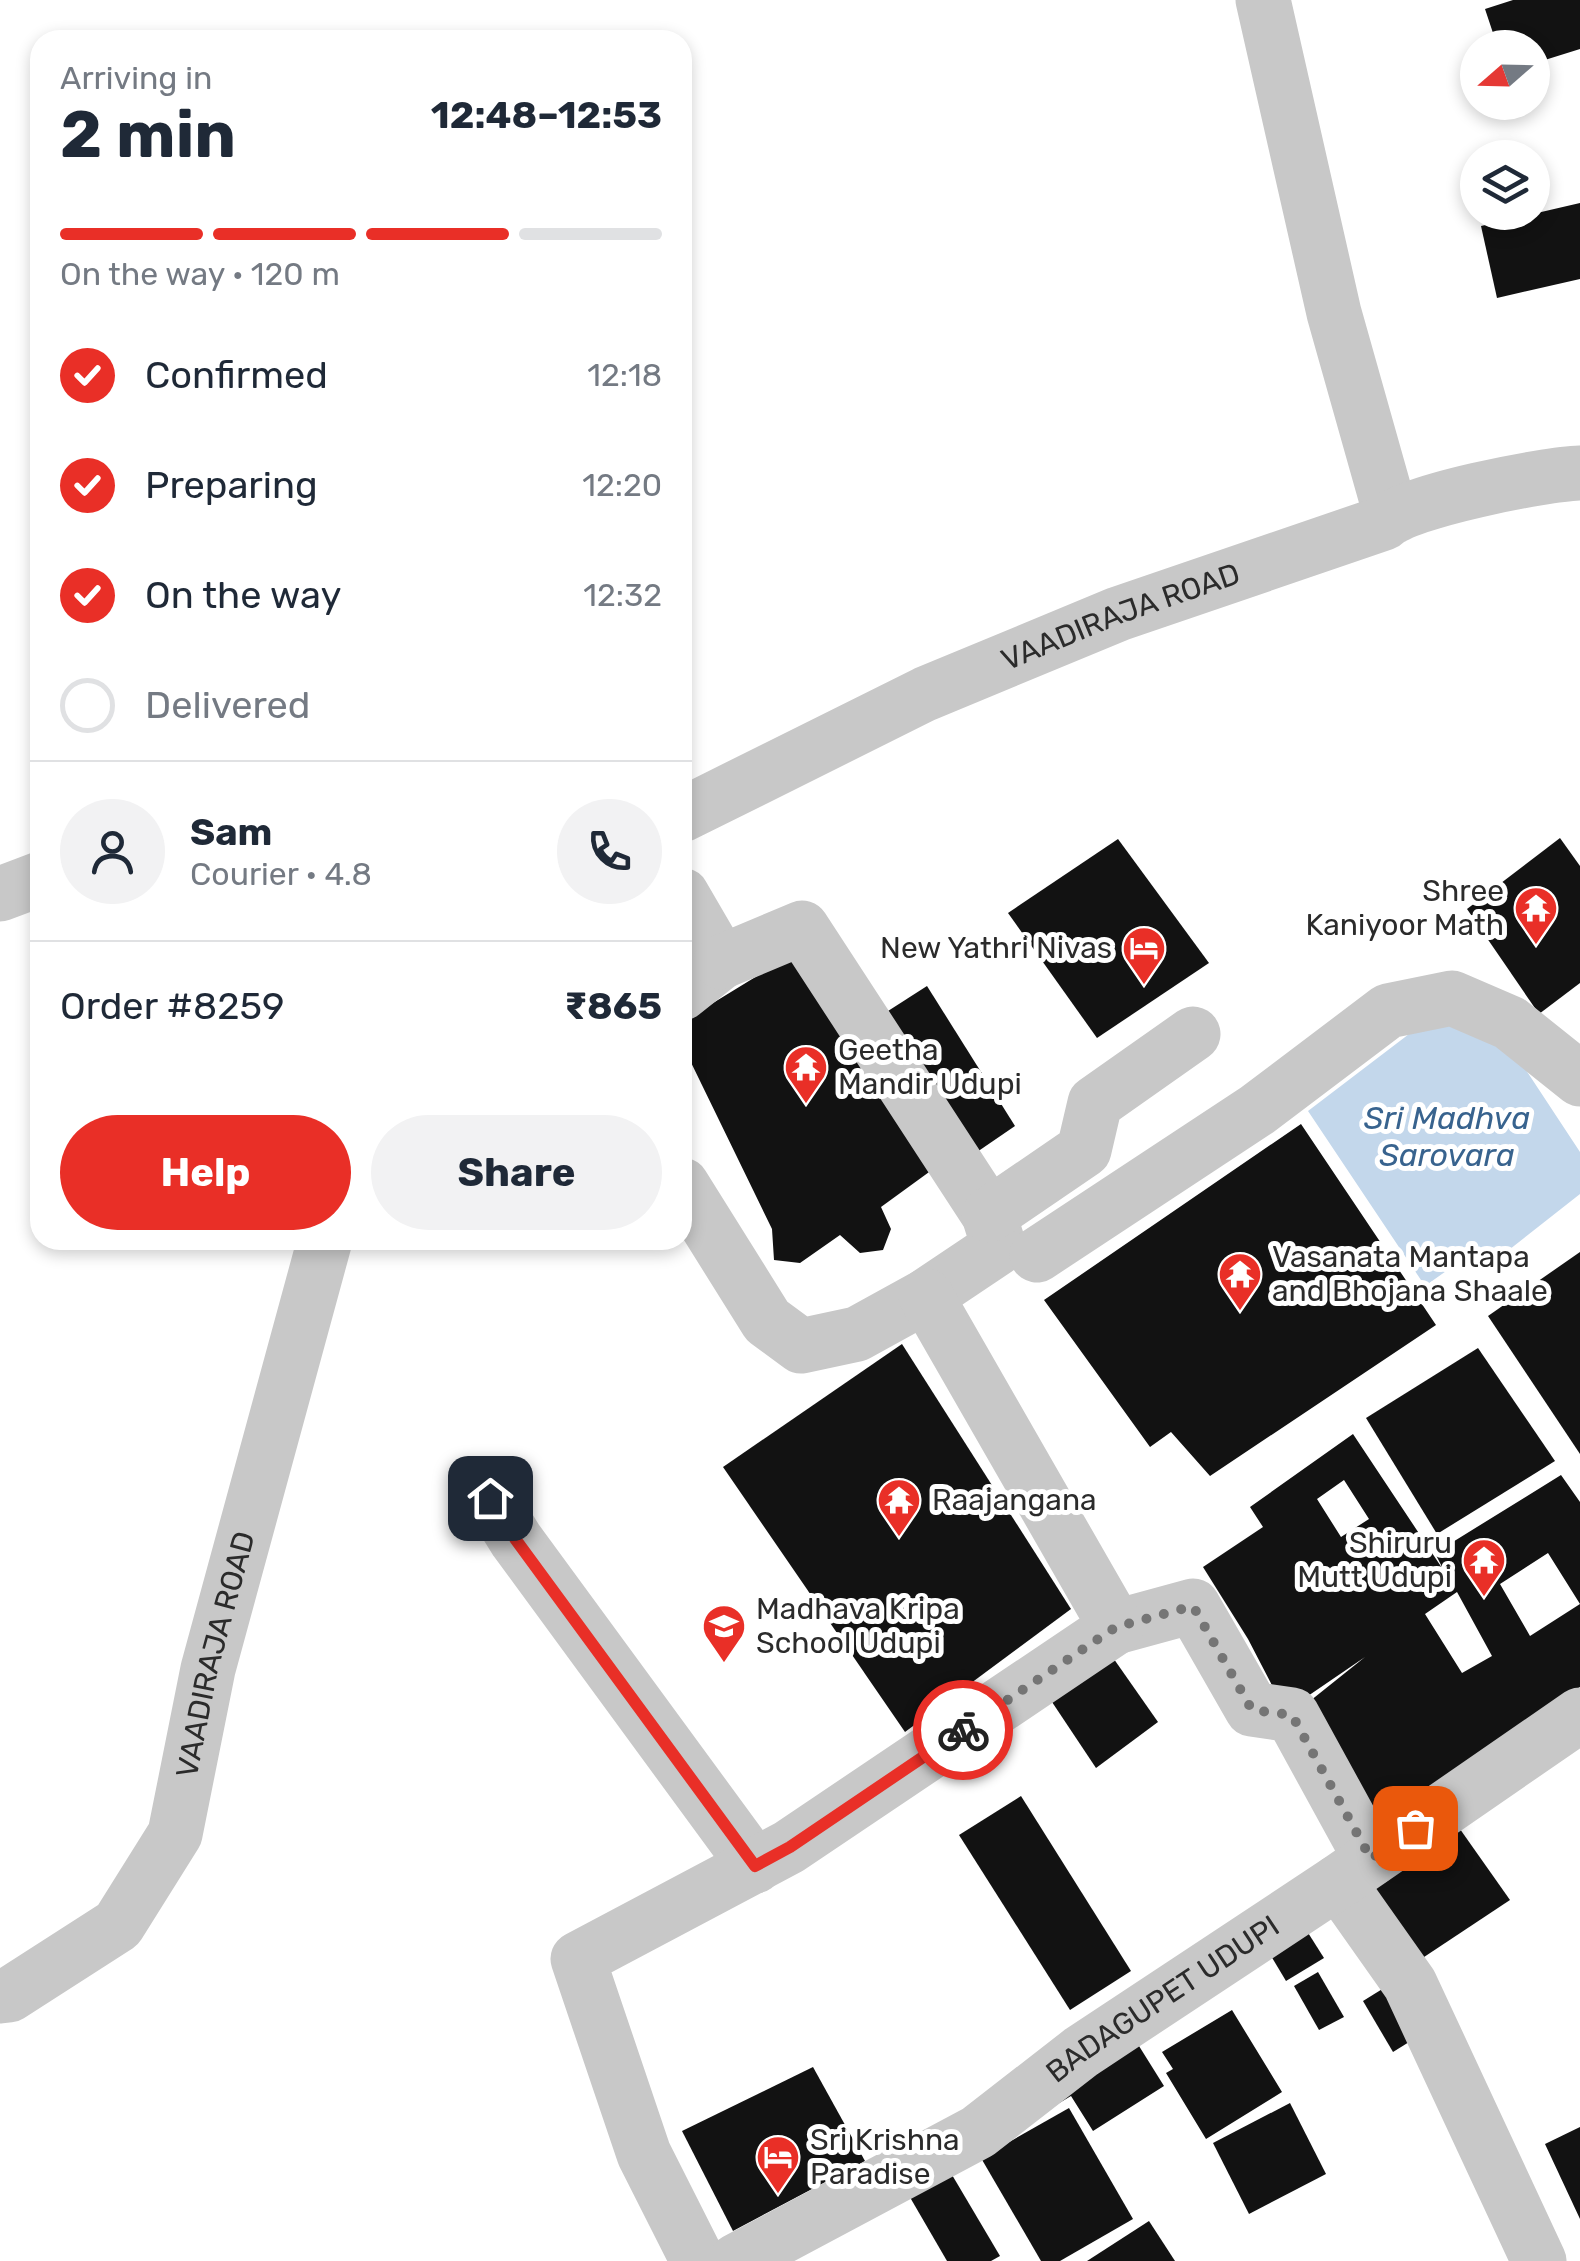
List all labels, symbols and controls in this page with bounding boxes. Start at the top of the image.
north arrow [1460,30,1550,120]
map controls [1460,30,1550,230]
text: Arriving in [60,59,212,97]
text: 12:48–12:53 [431,92,662,138]
text: 2 min [60,96,236,173]
button: layers [1460,140,1550,230]
text: On the way · 120 m [60,255,340,293]
icon: check [60,348,115,403]
text: Confirmed [145,352,328,398]
text: 12:18 [587,356,662,394]
icon: check [60,458,115,513]
text: Preparing [145,462,318,508]
text: 12:20 [582,466,662,504]
street label: VAADIRAJA ROAD [996,556,1245,678]
icon: check [60,568,115,623]
text: On the way [145,572,341,618]
text: 12:32 [583,576,662,614]
text: Delivered [145,682,310,728]
button: person [60,799,165,904]
button: phone [557,799,662,904]
text: Sam [190,809,272,855]
text: Courier · 4.8 [190,855,372,893]
place label: Shree Kaniyoor Math [1305,873,1504,943]
temple icon: Shree Kaniyoor Math [1513,885,1559,946]
hotel icon: New Yathri Nivas [1121,925,1167,986]
place label: New Yathri Nivas [880,930,1112,966]
text: Order #8259 [60,983,285,1029]
text: ₹865 [564,983,662,1029]
place label: Geetha Mandir Udupi [838,1032,1022,1102]
temple icon: Geetha Mandir Udupi [783,1044,829,1105]
water label: Sri Madhva Sarovara [1364,1099,1530,1174]
button: Help [60,1115,351,1230]
button: Share [371,1115,662,1230]
place label: Vasanata Mantapa and Bhojana Shaale [1272,1239,1548,1309]
temple icon: Vasanata Mantapa and Bhojana Shaale [1217,1251,1263,1312]
pin [448,1456,533,1541]
icon: home [463,1471,518,1526]
temple icon: Raajangana [876,1477,922,1538]
place label: Raajangana [932,1482,1097,1518]
place label: Shiruru Mutt Udupi [1297,1525,1452,1595]
street label: VAADIRAJA ROAD [169,1527,263,1781]
temple icon: Shiruru Mutt Udupi [1461,1537,1507,1598]
place label: Madhava Kripa School Udupi [756,1591,960,1661]
school or university icon: Madhava Kripa School Udupi [701,1603,747,1664]
courier [913,1680,1013,1780]
icon: bike [936,1703,991,1758]
pin [1373,1786,1458,1871]
icon: bag [1388,1801,1443,1856]
street label: BADAGUPET UDUPI [1039,1908,1286,2090]
place label: Sri Krishna Paradise [810,2122,960,2192]
hotel icon: Sri Krishna Paradise [755,2134,801,2195]

